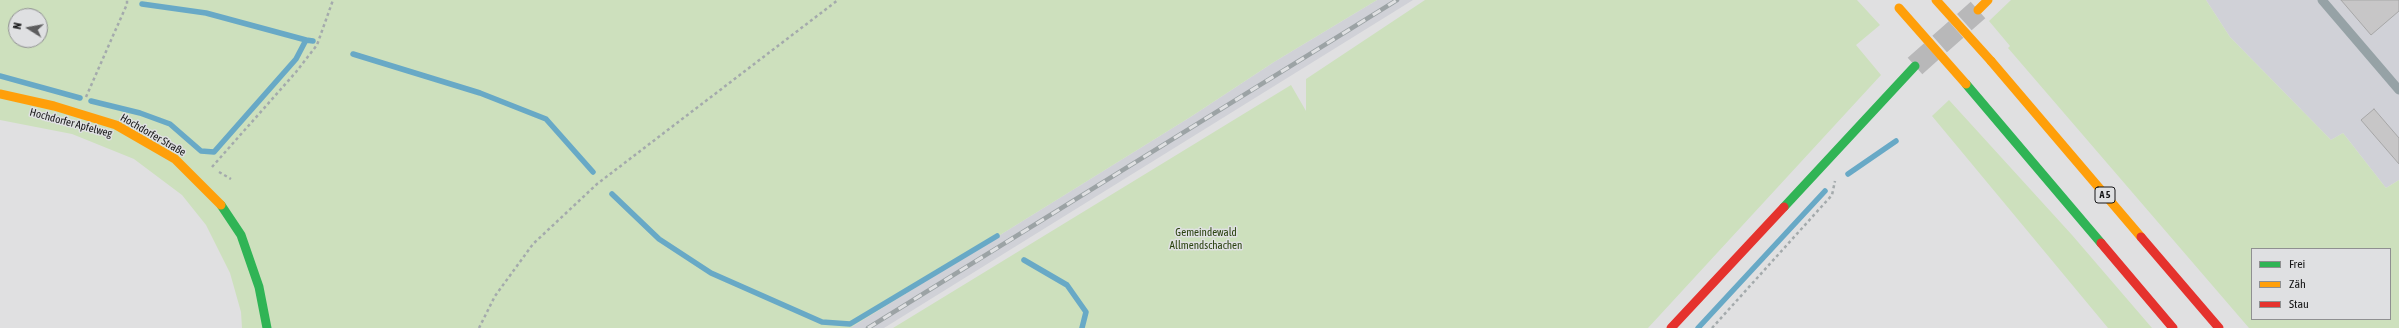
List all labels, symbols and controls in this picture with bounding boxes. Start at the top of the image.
north arrow [8,8,48,48]
text: N [11,22,24,30]
street label: Hochdorfer Apfelweg [28,106,114,140]
street label: Hochdorfer Straße [118,111,188,159]
road number: A 5 [2095,187,2115,203]
park label: Gemeindewald Allmendschachen [1170,226,1242,252]
legend [2251,248,2391,320]
text: Frei [2289,257,2305,271]
text: Zäh [2289,277,2306,291]
text: Stau [2289,297,2309,311]

